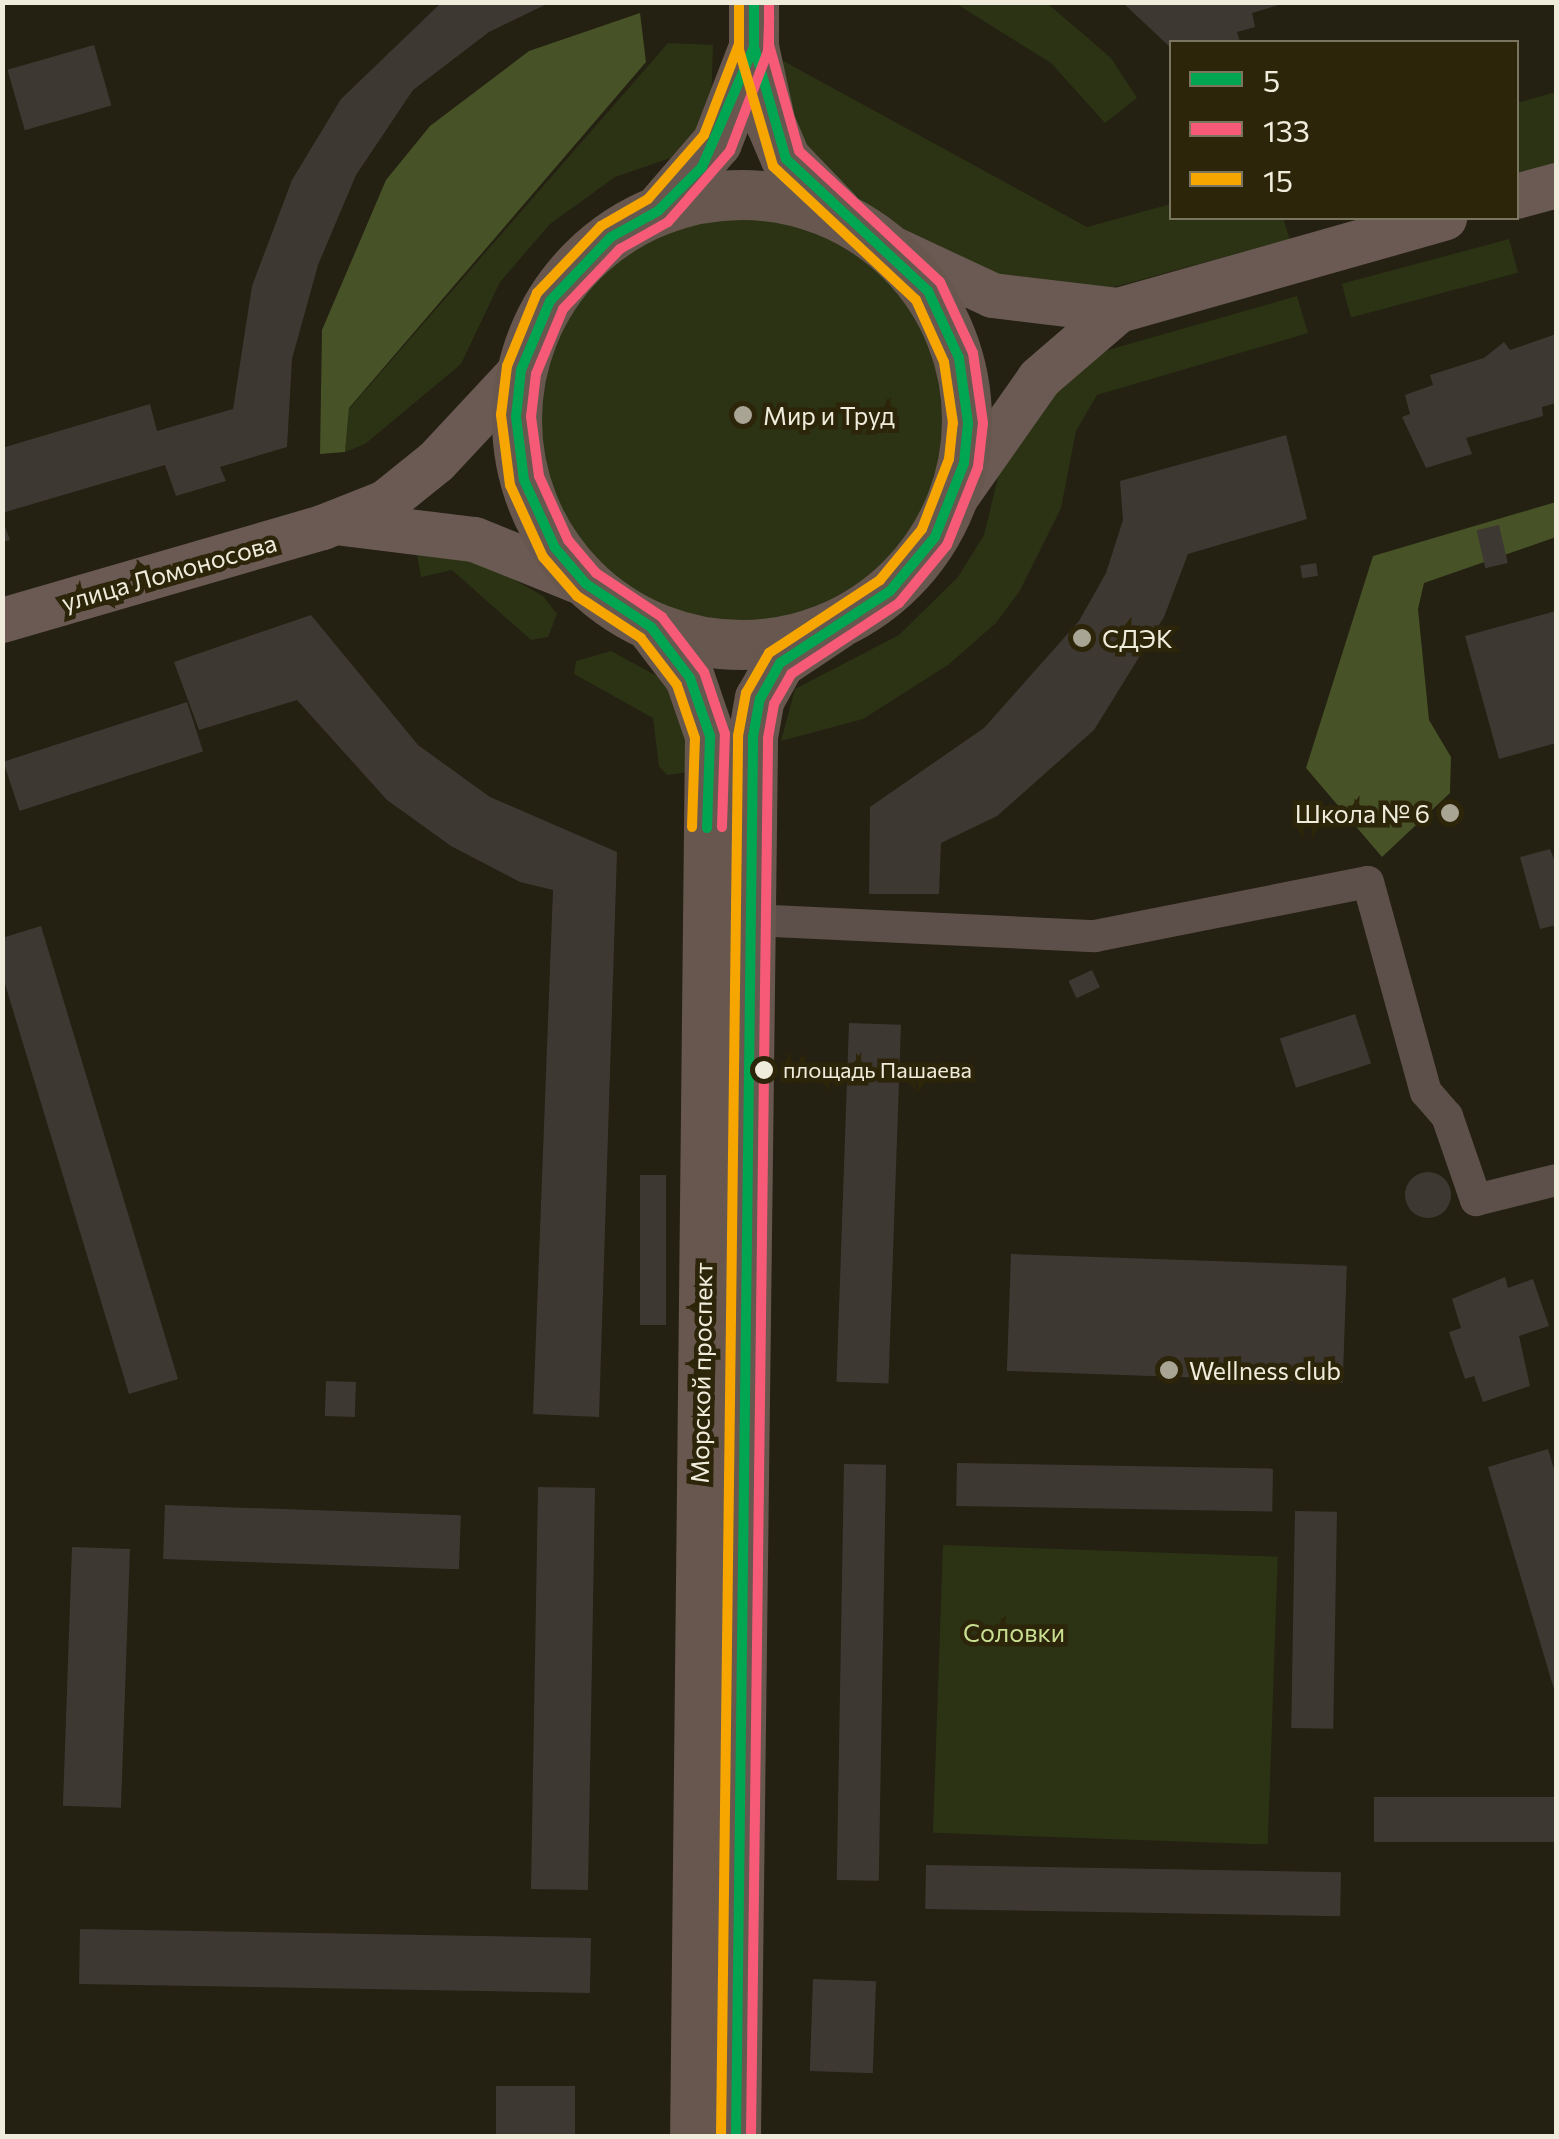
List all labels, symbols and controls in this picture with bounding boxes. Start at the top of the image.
legend [1169,40,1519,220]
text: 5 [1263,61,1280,98]
text: 133 [1263,111,1310,148]
text: 15 [1263,161,1293,198]
place label: Мир и Труд [763,400,895,430]
marker: Мир и Труд [732,404,754,426]
street label: улица Ломоносова [58,527,280,617]
place label: СДЭК [1102,623,1173,653]
marker: СДЭК [1071,627,1093,649]
place label: Школа № 6 [1295,798,1430,828]
marker: Школа № 6 [1439,802,1461,824]
place label: площадь Пашаева [783,1057,972,1083]
marker: площадь Пашаева [754,1060,774,1080]
street label: Морской проспект [684,1262,718,1484]
place label: Wellness club [1189,1355,1341,1385]
marker: Wellness club [1158,1359,1180,1381]
park label: Соловки [963,1617,1065,1647]

